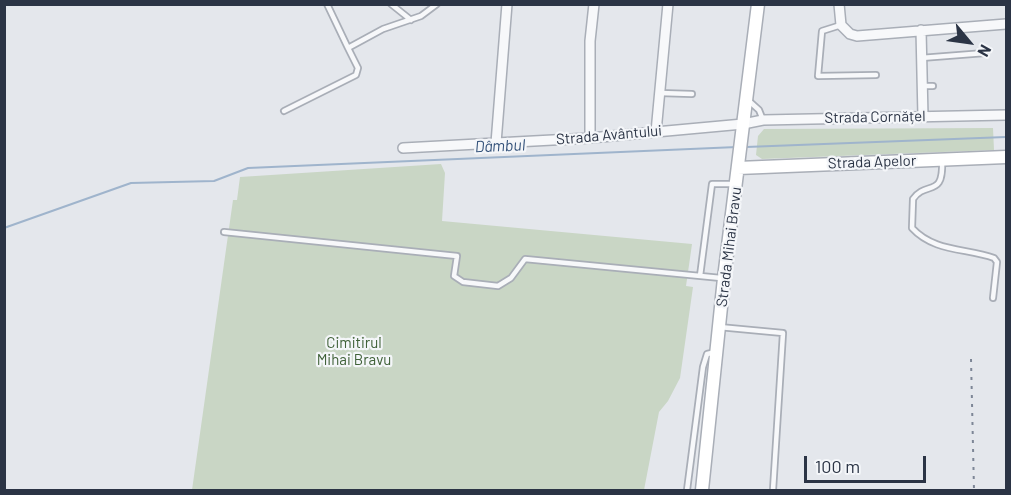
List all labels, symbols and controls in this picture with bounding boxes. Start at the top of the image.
north arrow [939,12,999,72]
text: N [974,42,996,60]
street label: Strada Cornățel [824,107,926,127]
street label: Strada Avântului [555,121,663,149]
water label: Dâmbul [474,136,526,156]
street label: Strada Apelor [827,151,917,173]
street label: Strada Mihai Bravu [713,186,745,308]
park label: Cimitirul Mihai Bravu [317,334,391,369]
scale bar [807,444,928,482]
text: 100 m [815,455,860,477]

